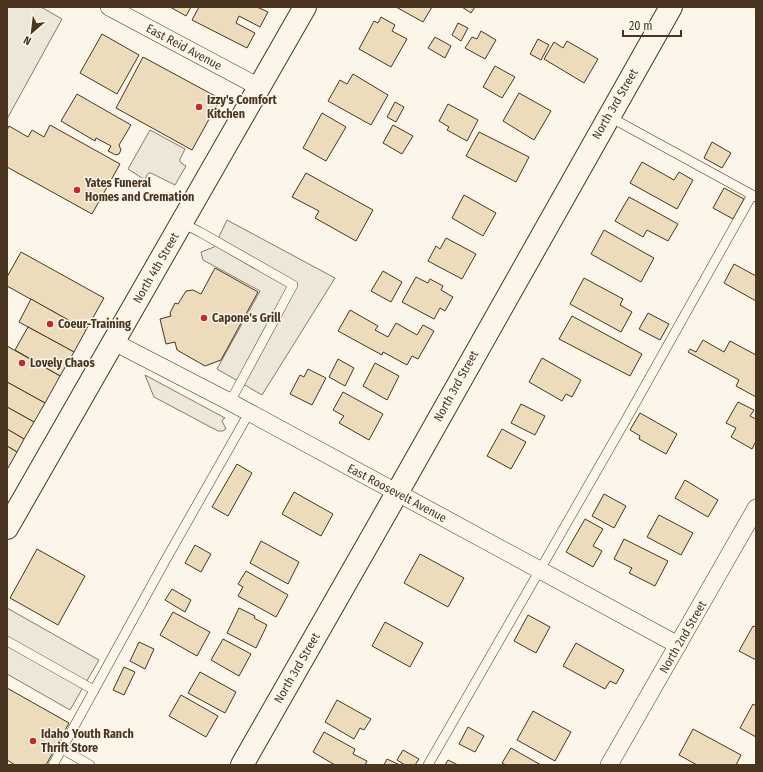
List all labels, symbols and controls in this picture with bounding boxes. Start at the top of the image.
north arrow [12,12,52,52]
scale bar [623,12,681,38]
text: 20 m [629,19,653,33]
street label: East Reid Avenue [144,21,224,73]
text: N [22,33,34,48]
street label: North 3rd Street [589,66,641,142]
place label: Izzy's Comfort Kitchen [207,93,278,121]
marker: Izzy's Comfort Kitchen [194,102,204,112]
place label: Yates Funeral Homes and Cremation [84,176,194,204]
marker: Yates Funeral Homes and Cremation [72,185,82,195]
street label: North 4th Street [130,230,182,306]
place label: Capone's Grill [212,311,281,325]
marker: Capone's Grill [199,313,209,323]
place label: Coeur-Training [58,317,131,331]
marker: Coeur-Training [45,319,55,329]
street label: North 3rd Street [431,348,481,424]
place label: Lovely Chaos [30,356,95,370]
marker: Lovely Chaos [17,358,27,368]
street label: East Roosevelt Avenue [345,461,449,525]
street label: North 2nd Street [657,598,709,676]
street label: North 3rd Street [271,630,323,706]
place label: Idaho Youth Ranch Thrift Store [41,727,134,755]
marker: Idaho Youth Ranch Thrift Store [28,736,38,746]

